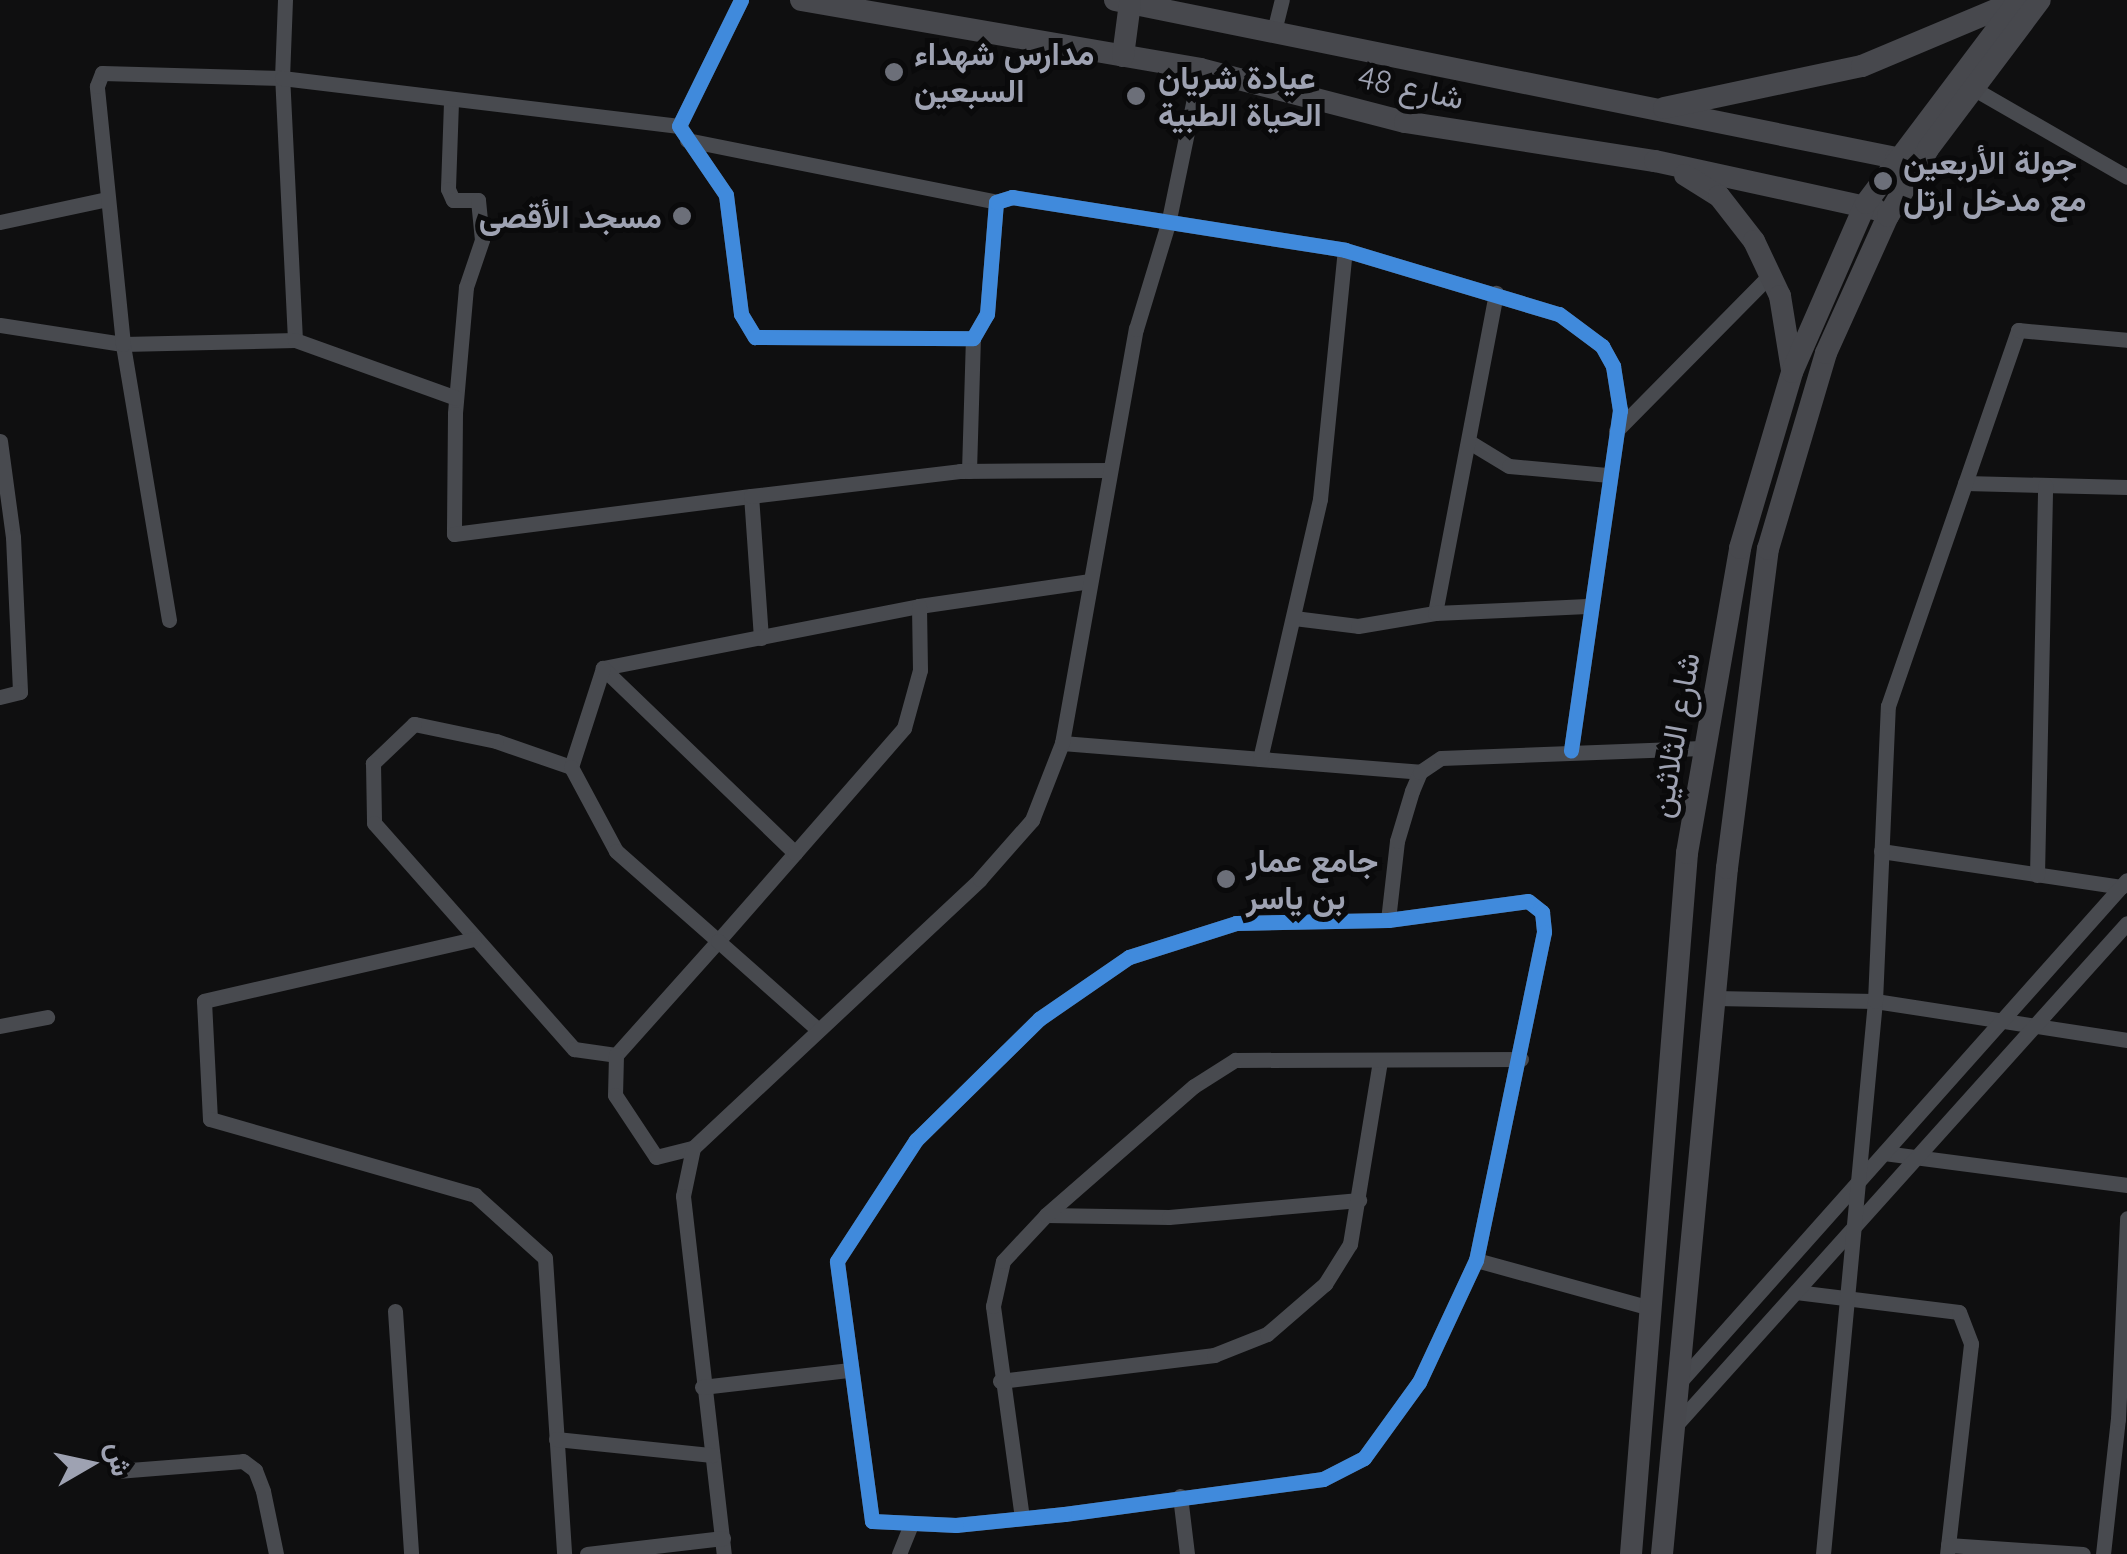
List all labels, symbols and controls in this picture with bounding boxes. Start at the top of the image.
place label: مدارس شهداء السبعين [914,35,1094,110]
street label: شارع 48 [1355,57,1467,117]
place label: عيادة شريان الحياة الطبية [1158,59,1322,134]
marker: مدارس شهداء السبعين [883,61,905,83]
marker: عيادة شريان الحياة الطبية [1123,83,1149,109]
place label: جولة الأربعين مع مدخل ارتل [1903,144,2086,219]
marker: جولة الأربعين مع مدخل ارتل [1872,170,1894,192]
place label: مسجد الأقصى [479,197,662,235]
marker: مسجد الأقصى [671,205,693,227]
street label: شارع الثلاثين [1641,650,1707,820]
place label: جامع عمار بن ياسر [1246,842,1378,917]
marker: جامع عمار بن ياسر [1215,868,1237,890]
north arrow [40,1414,140,1514]
text: ش [100,1440,140,1479]

